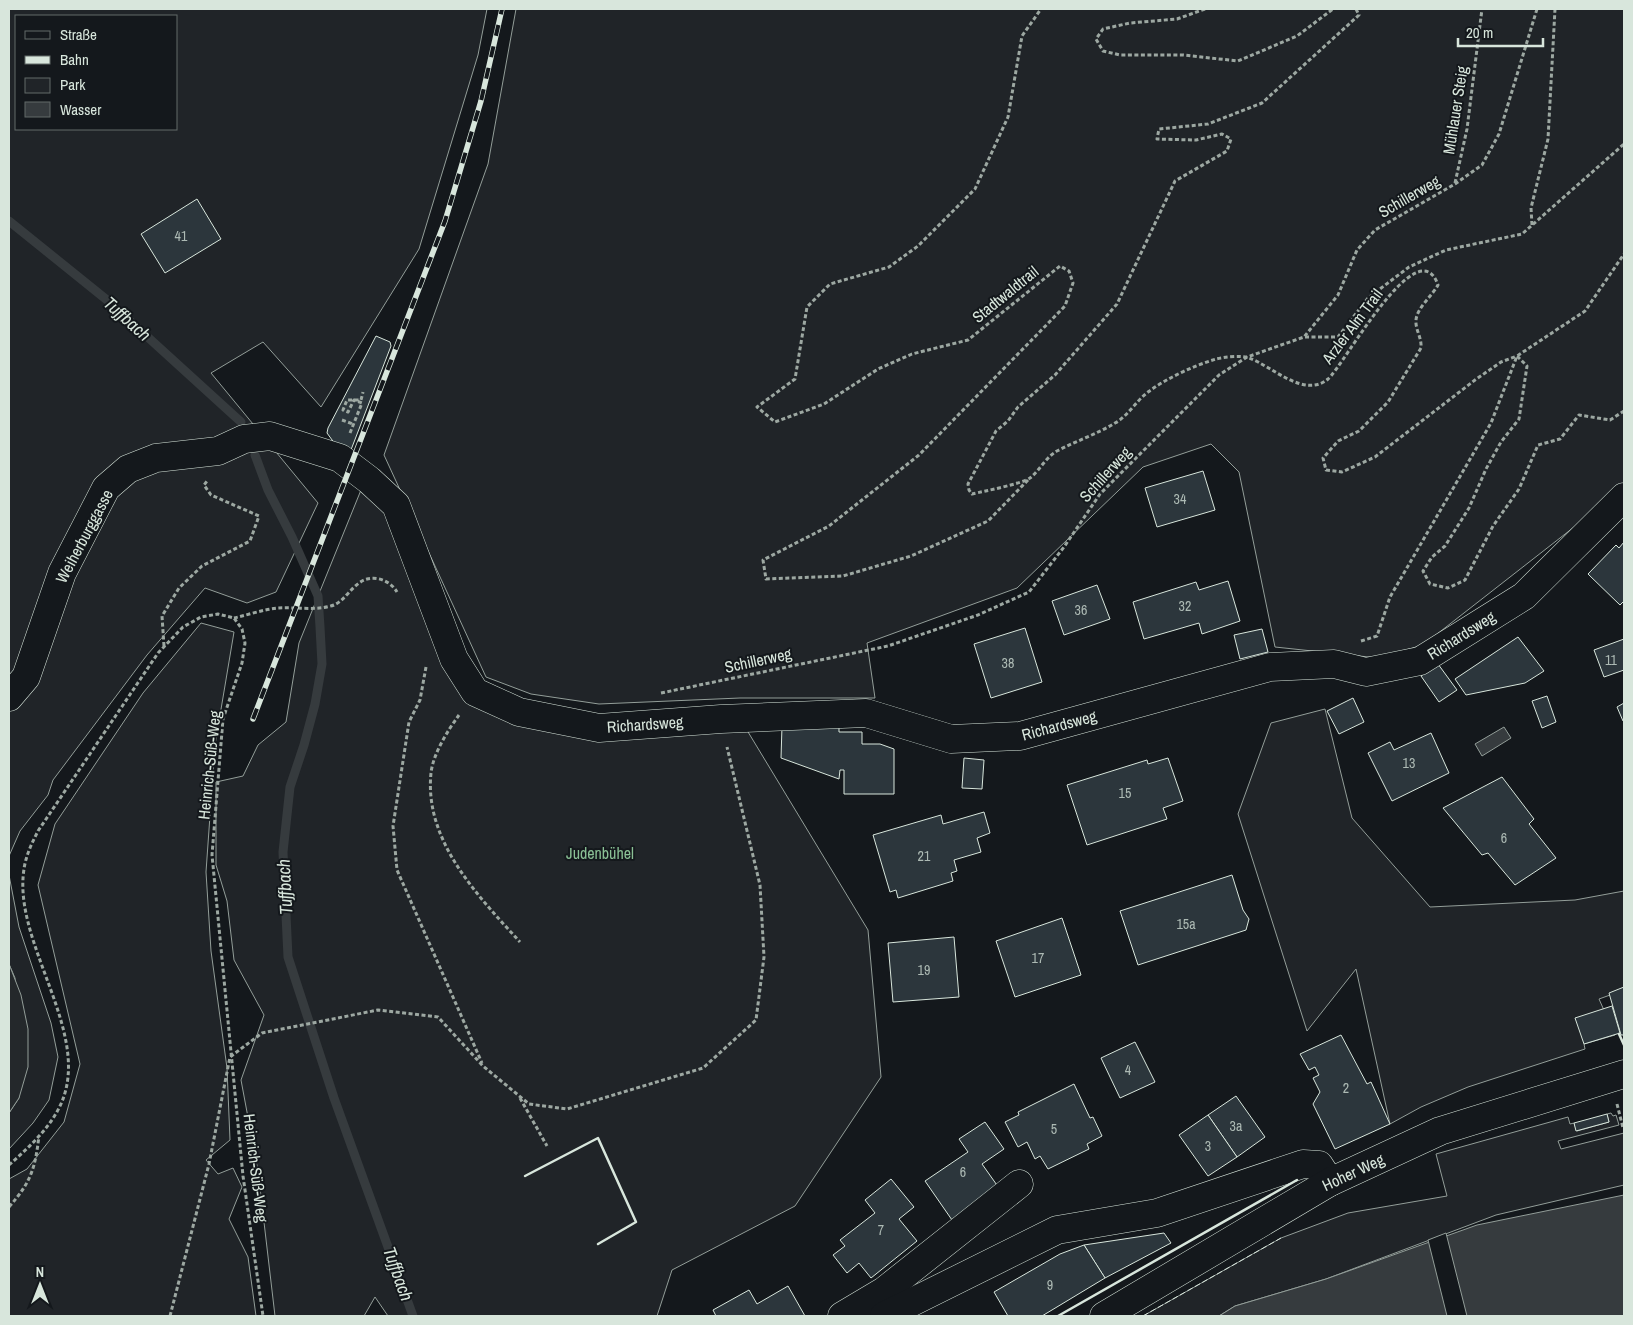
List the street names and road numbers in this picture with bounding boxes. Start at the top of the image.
street label: Mühlauer Steig [1437,64,1473,156]
street label: Schillerweg [1374,169,1444,222]
street label: Stadtwaldtrail [967,260,1043,328]
street label: Arzler Alm Trail [1316,284,1388,369]
street label: Schillerweg [1074,441,1136,507]
street label: Weiherburggasse [50,485,118,587]
street label: Richardsweg [1423,605,1500,665]
street label: Schillerweg [723,642,794,678]
street label: Richardsweg [1019,704,1100,746]
street label: Heinrich-Süß-Weg [192,709,226,820]
street label: Richardsweg [606,710,685,738]
street label: Heinrich-Süß-Weg [238,1112,274,1224]
street label: Hoher Weg [1318,1148,1388,1196]

